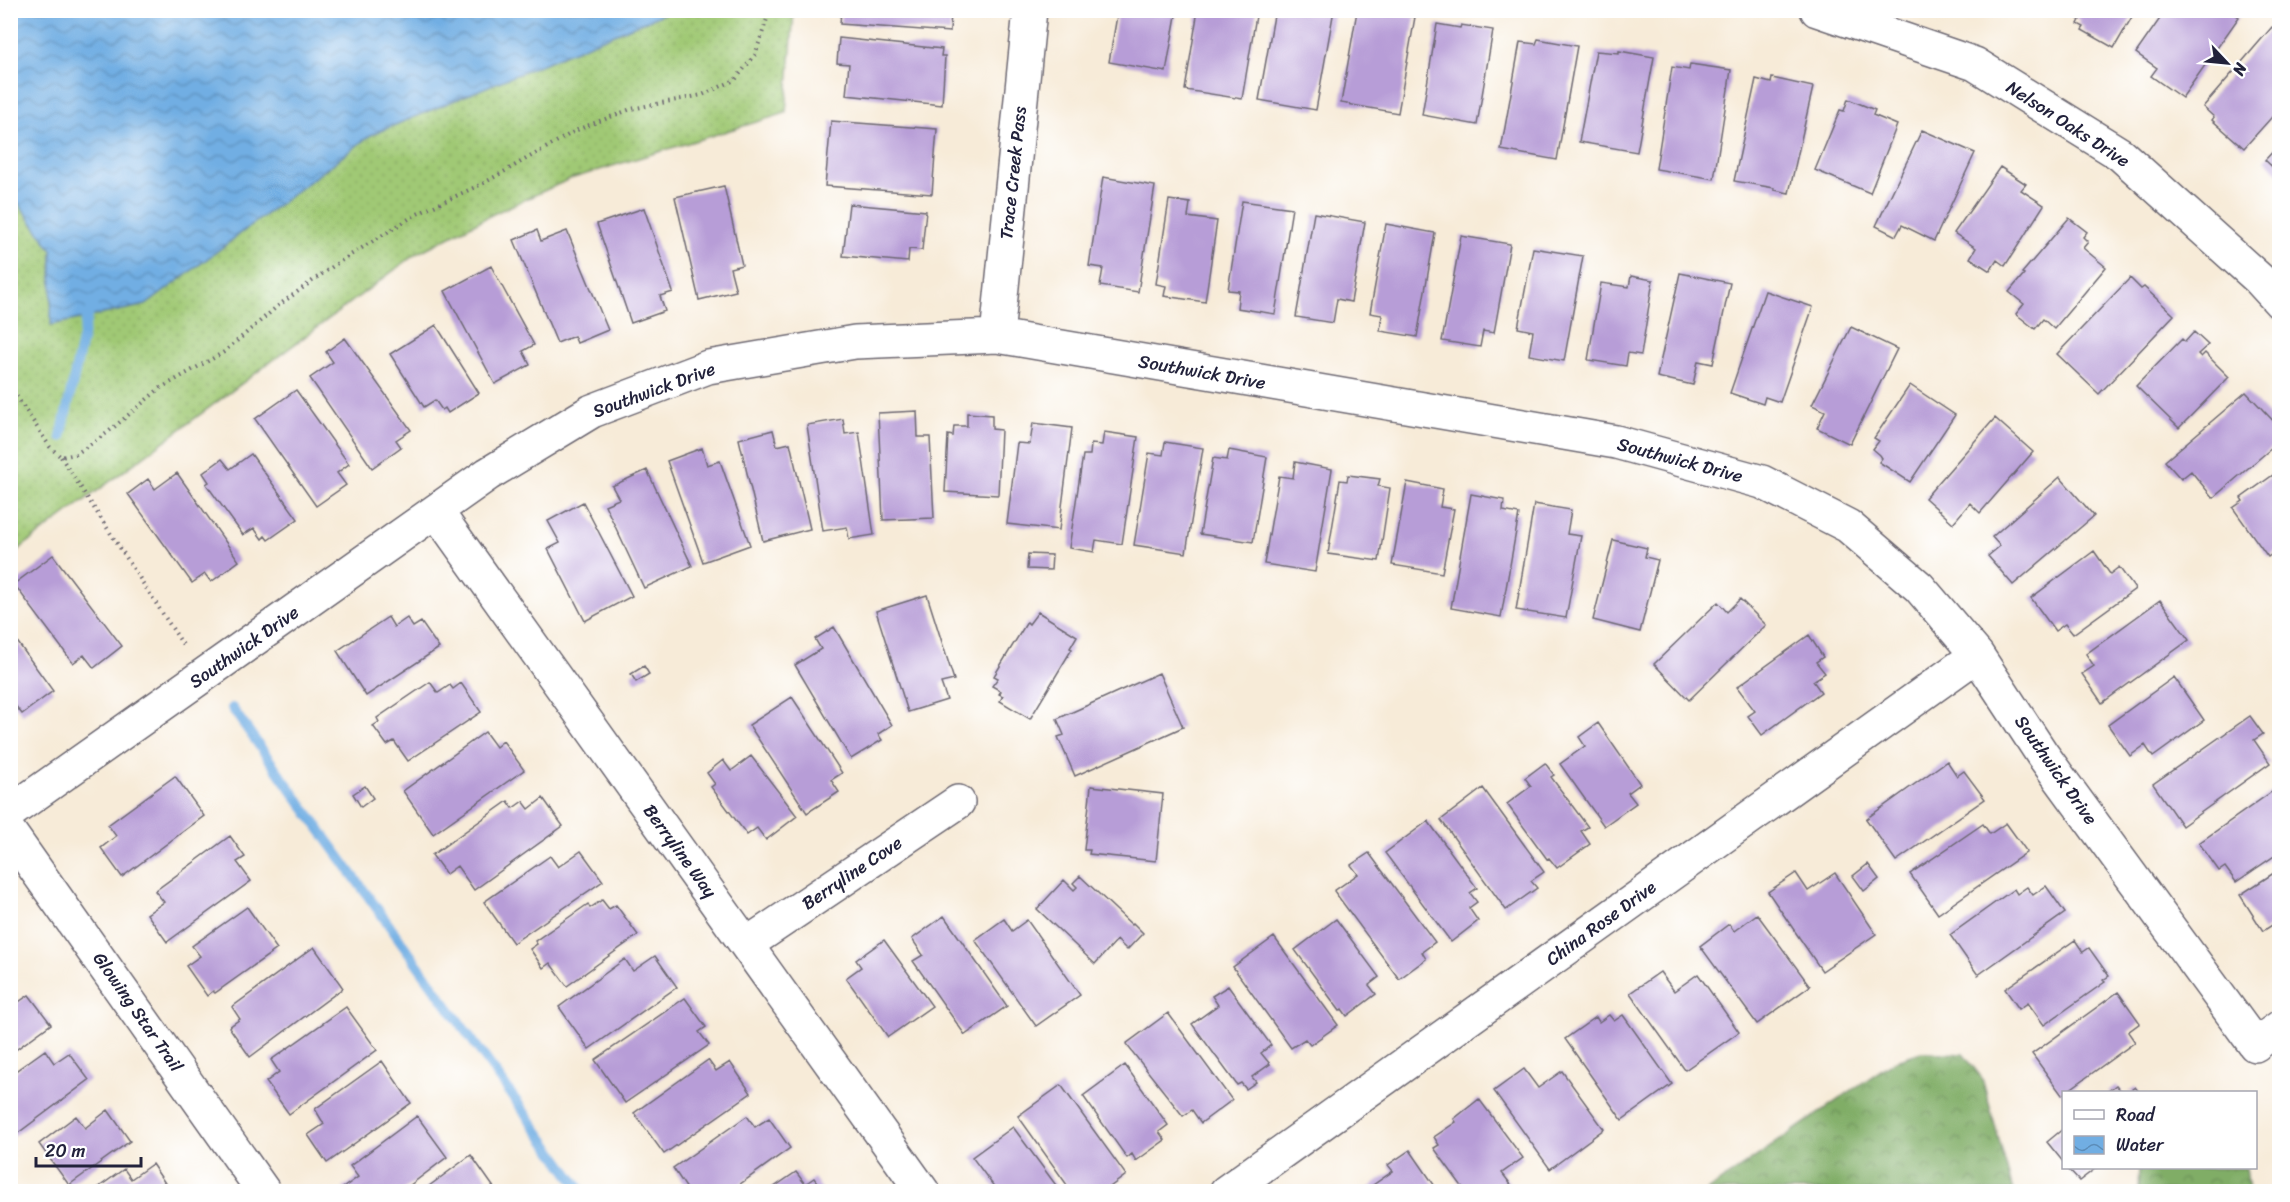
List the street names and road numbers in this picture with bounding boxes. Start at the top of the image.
street label: Nelson Oaks Drive [1999,72,2137,176]
street label: Trace Creek Pass [990,104,1036,241]
street label: Southwick Drive [1136,345,1268,399]
street label: Southwick Drive [588,353,720,427]
street label: Southwick Drive [1614,428,1746,492]
street label: Southwick Drive [182,597,306,697]
street label: Southwick Drive [2006,708,2106,832]
street label: Berryline Way [635,797,726,905]
street label: Berryline Cove [795,827,909,919]
street label: China Rose Drive [1539,872,1663,974]
street label: Glowing Star Trail [84,945,192,1080]

